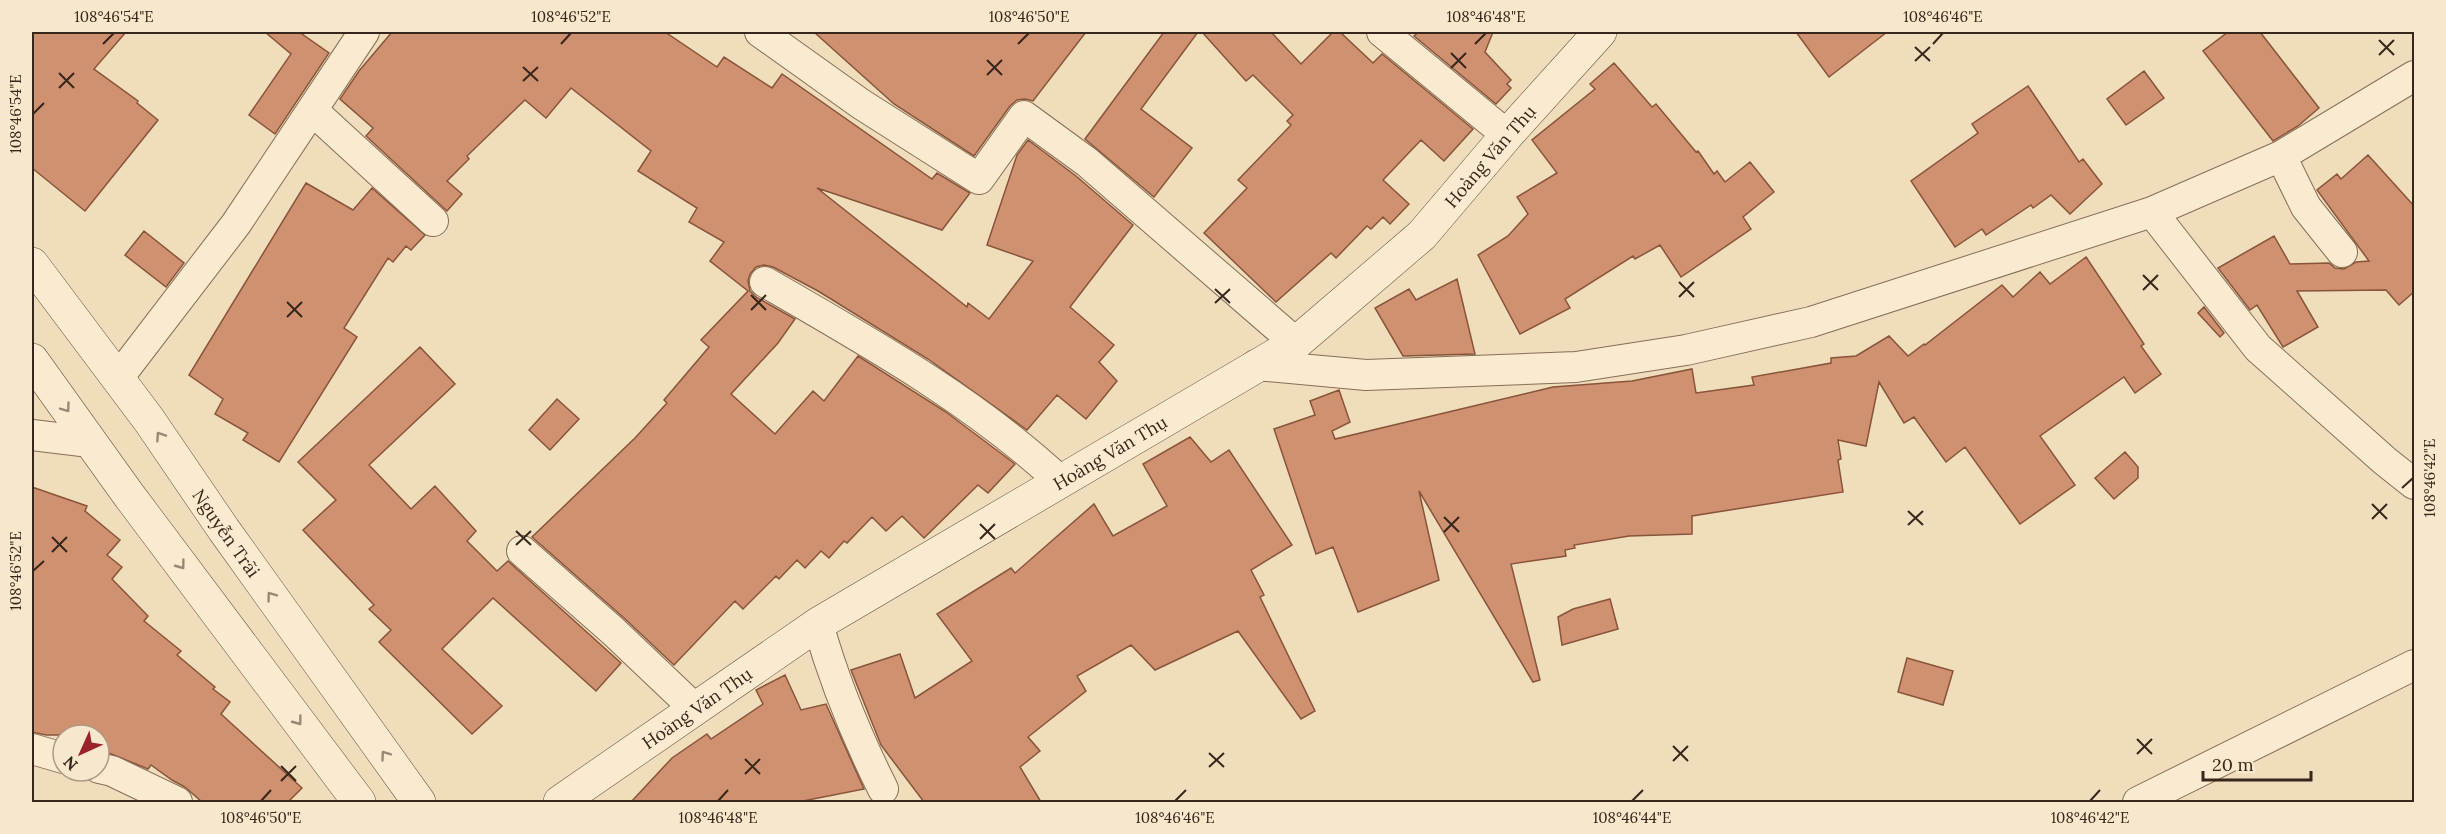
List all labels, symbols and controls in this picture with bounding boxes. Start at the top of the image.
text: 108°46'54"E [74,7,154,26]
text: 108°46'52"E [531,7,611,26]
text: 108°46'50"E [989,7,1069,26]
text: 108°46'48"E [1446,7,1526,26]
text: 108°46'46"E [1903,7,1983,26]
text: 108°46'54"E [6,74,25,154]
street label: Hoàng Văn Thụ [1439,100,1541,212]
one-way arrow [58,401,69,412]
street label: Hoàng Văn Thụ [1049,410,1171,495]
one-way arrow [156,432,167,443]
text: 108°46'42"E [2420,439,2439,517]
street label: Nguyễn Trãi [188,484,265,581]
text: 108°46'52"E [6,531,25,611]
one-way arrow [174,558,185,569]
one-way arrow [267,592,278,603]
street label: Hoàng Văn Thụ [637,662,756,754]
one-way arrow [290,715,301,726]
north arrow [51,723,111,783]
scale bar [2203,744,2311,782]
one-way arrow [381,750,392,761]
text: N [59,752,82,775]
text: 20 m [2212,753,2254,776]
text: 108°46'50"E [221,808,301,827]
text: 108°46'48"E [678,808,758,827]
text: 108°46'46"E [1135,808,1215,827]
text: 108°46'44"E [1593,808,1671,827]
text: 108°46'42"E [2051,808,2129,827]

